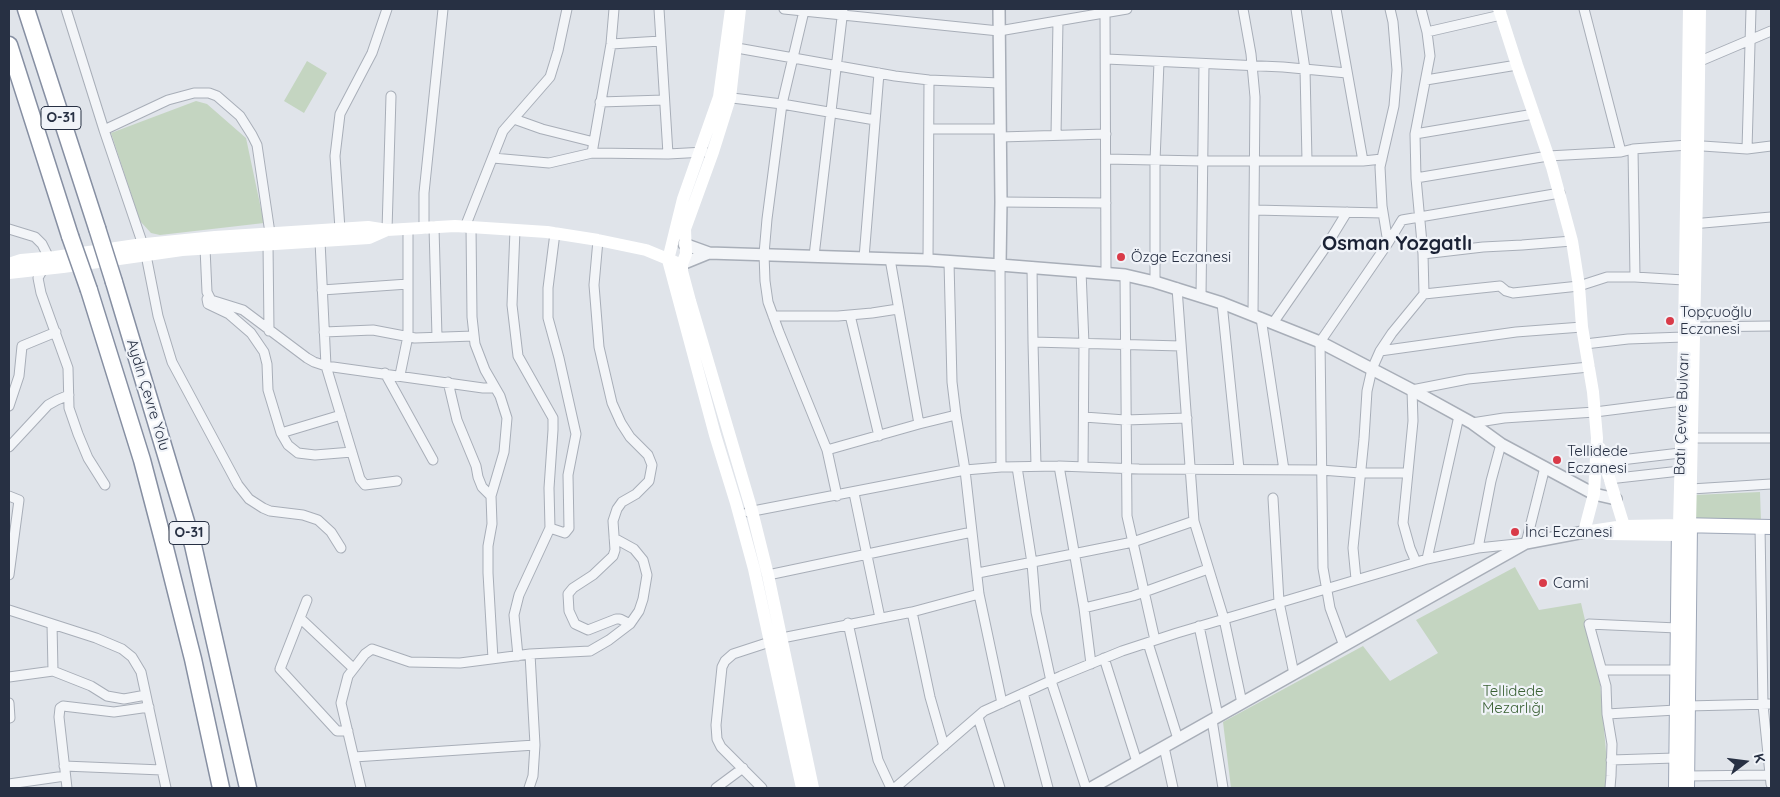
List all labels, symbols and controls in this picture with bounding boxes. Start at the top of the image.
road number: O-31 [41,106,81,130]
district label: Osman Yozgatlı [1322,232,1472,256]
place label: Özge Eczanesi [1131,248,1231,266]
marker: Özge Eczanesi [1115,251,1127,263]
place label: Topçuoğlu Eczanesi [1680,303,1752,338]
marker: Topçuoğlu Eczanesi [1664,315,1676,327]
street label: Aydın Çevre Yolu [122,337,174,453]
street label: Batı Çevre Bulvarı [1671,352,1693,476]
place label: Tellidede Eczanesi [1567,442,1628,477]
marker: Tellidede Eczanesi [1551,454,1563,466]
road number: O-31 [169,522,209,544]
place label: İnci Eczanesi [1525,523,1612,541]
marker: İnci Eczanesi [1509,526,1521,538]
place label: Cami [1553,574,1589,592]
marker: Cami [1537,577,1549,589]
park label: Tellidede Mezarlığı [1482,682,1544,717]
north arrow [1720,737,1770,787]
text: K [1750,751,1769,765]

